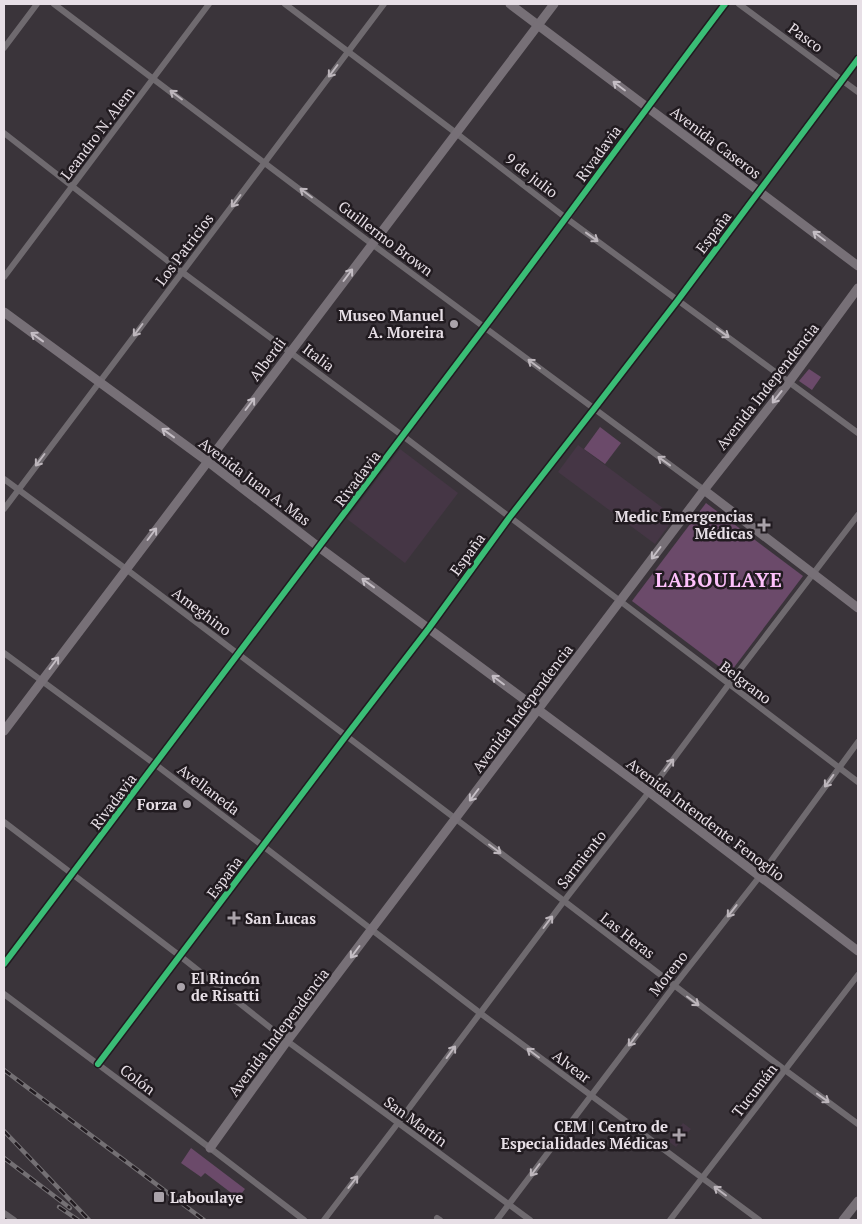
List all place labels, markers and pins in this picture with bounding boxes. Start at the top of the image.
place label: Museo Manuel A. Moreira [339,305,445,342]
marker: Museo Manuel A. Moreira [448,318,460,330]
place label: Medic Emergencias Médicas [615,506,753,543]
marker: Medic Emergencias Médicas [757,518,771,532]
place label: Forza [137,794,178,814]
marker: Forza [181,798,193,810]
place label: San Lucas [245,908,316,928]
marker: San Lucas [227,911,241,925]
place label: El Rincón de Risatti [191,968,260,1005]
marker: El Rincón de Risatti [175,981,187,993]
place label: CEM | Centro de Especialidades Médicas [501,1116,668,1153]
marker: CEM | Centro de Especialidades Médicas [672,1128,686,1142]
place label: Laboulaye [170,1187,243,1207]
marker: Laboulaye [152,1190,166,1204]

